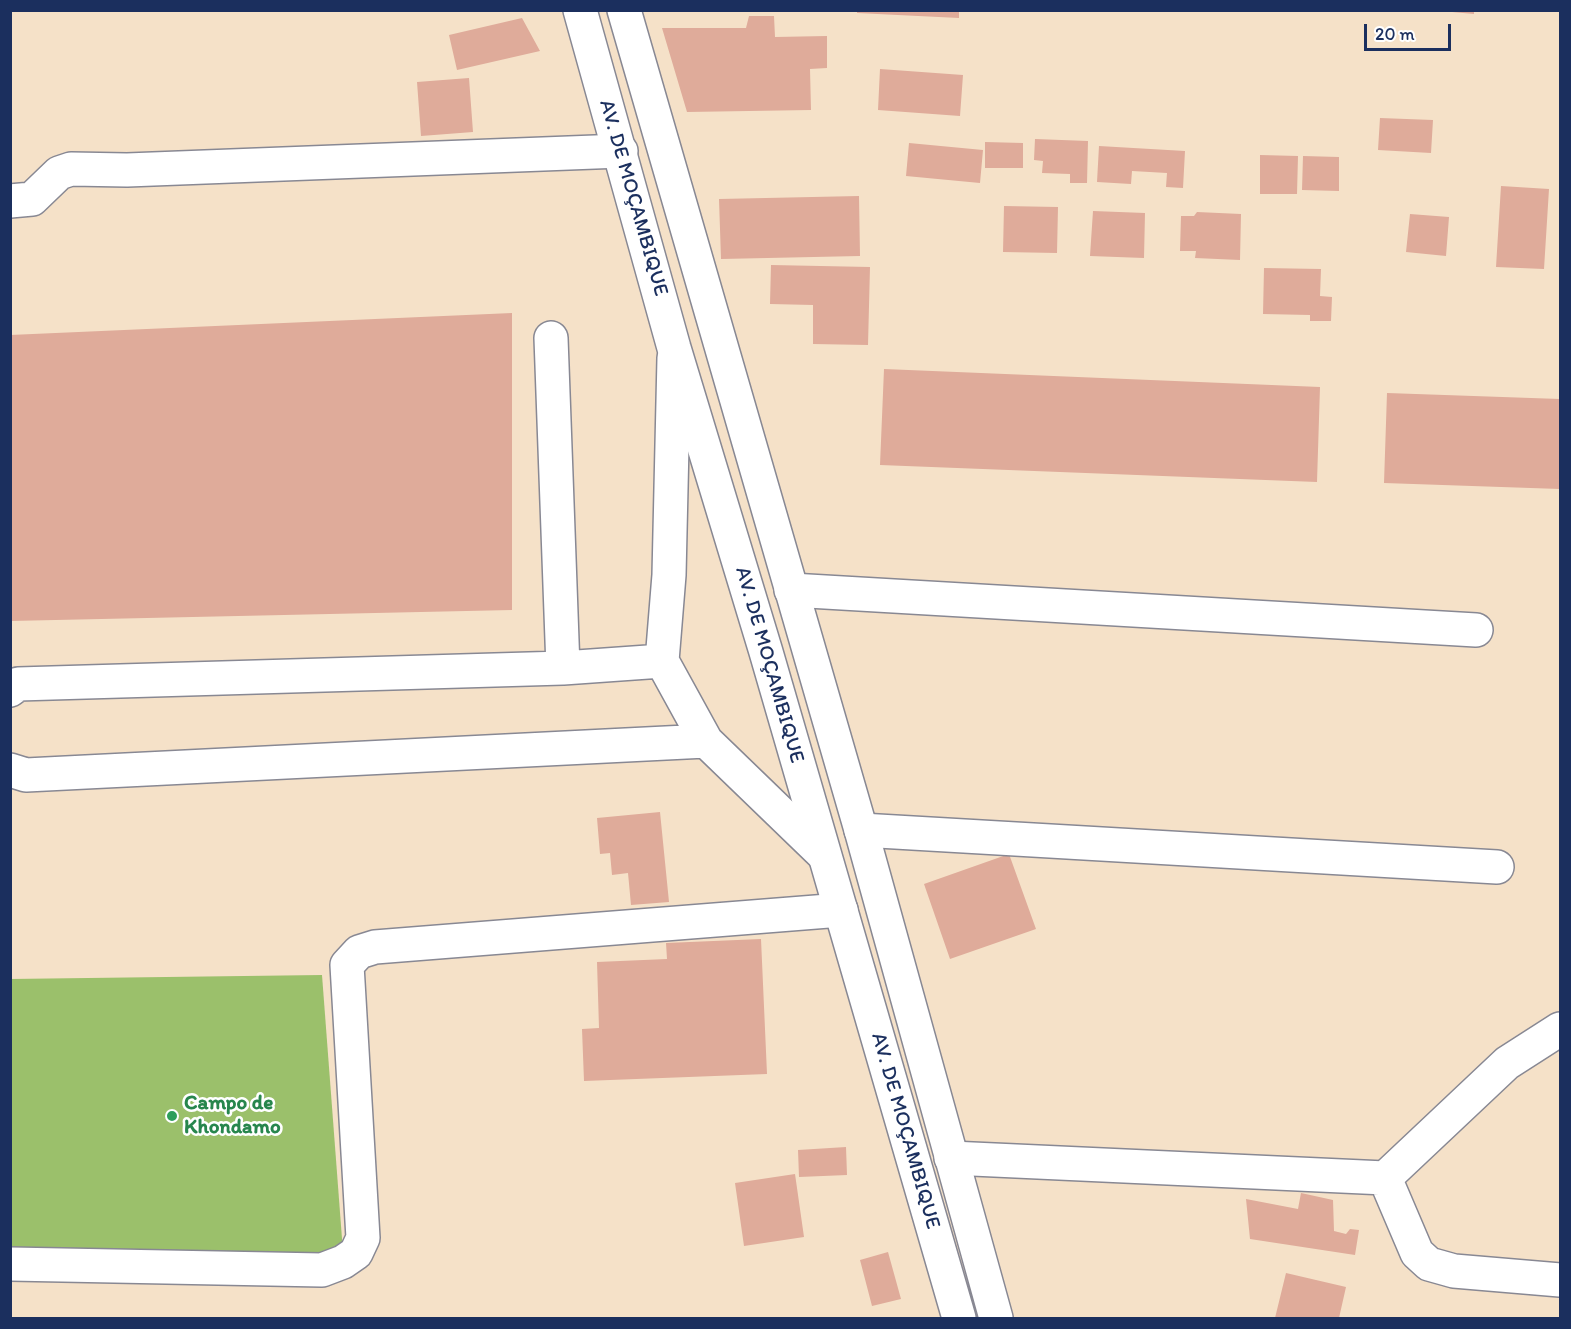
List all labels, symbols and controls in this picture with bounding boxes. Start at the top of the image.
scale bar [1367,12,1454,50]
text: 20 m [1375,23,1415,45]
street label: AV. DE MOÇAMBIQUE [593,97,673,299]
street label: AV. DE MOÇAMBIQUE [729,564,809,766]
street label: AV. DE MOÇAMBIQUE [865,1030,945,1232]
place label: Campo de Khondamo [184,1091,281,1141]
marker: Campo de Khondamo [165,1109,179,1123]

